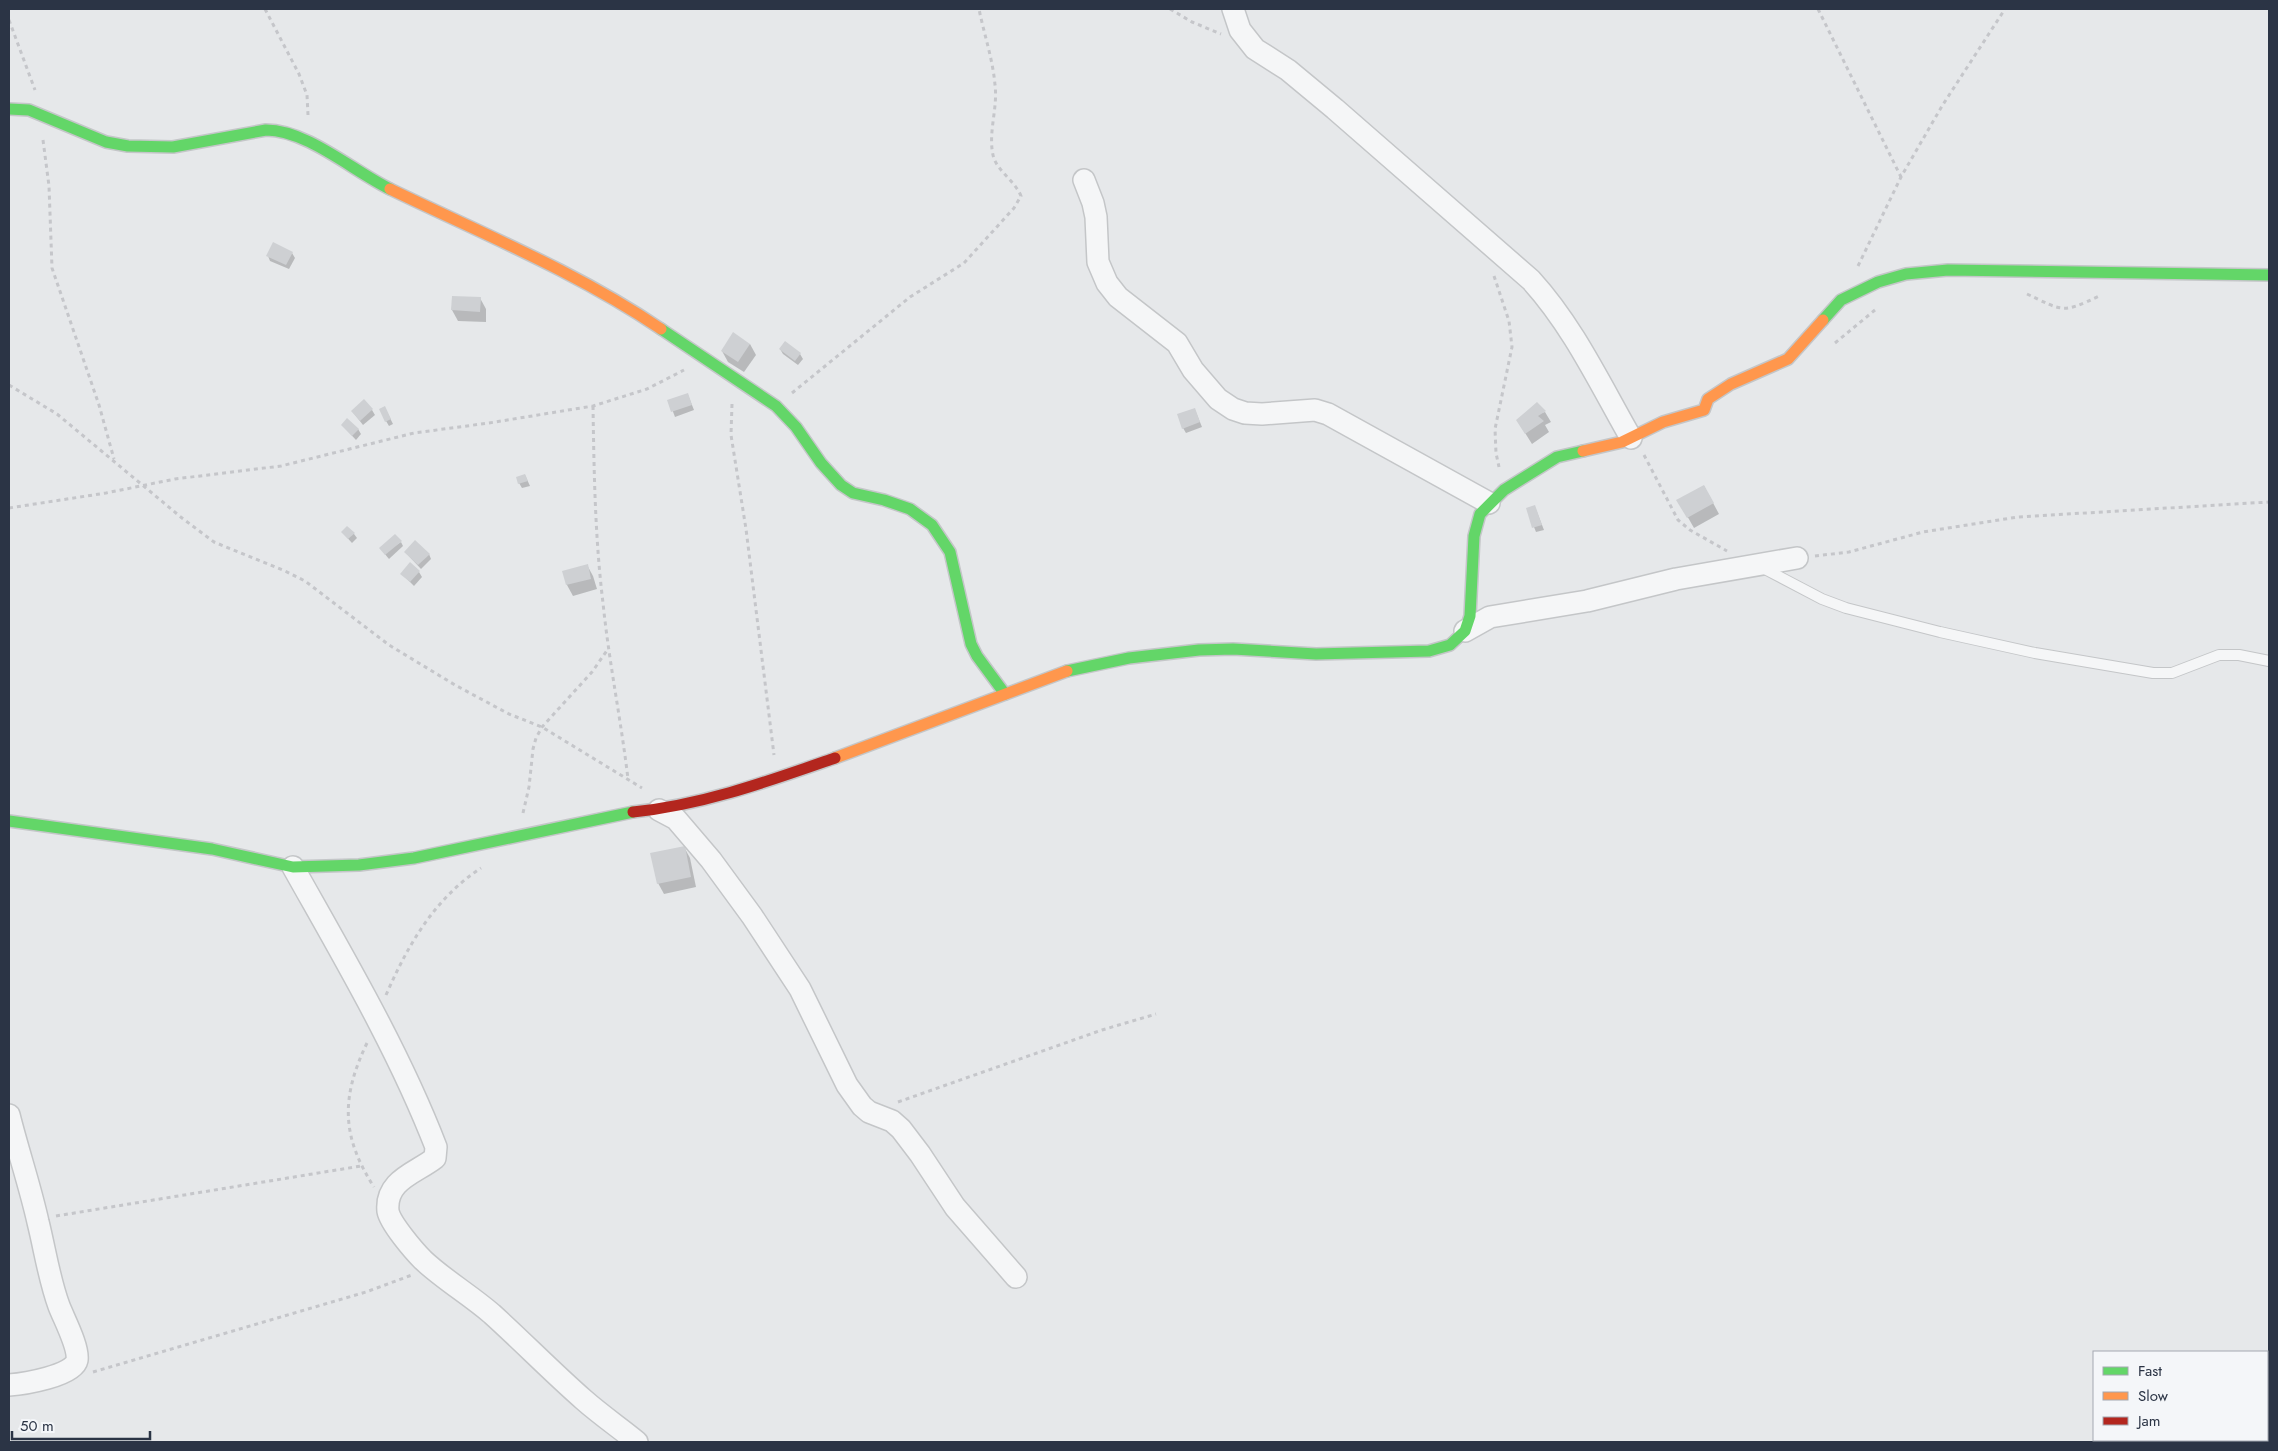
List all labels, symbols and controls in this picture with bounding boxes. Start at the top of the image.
legend [2093,1351,2268,1441]
text: Fast [2138,1360,2162,1382]
text: Slow [2138,1385,2169,1407]
scale bar [12,1408,150,1440]
text: Jam [2136,1410,2161,1432]
text: 50 m [20,1415,54,1437]

